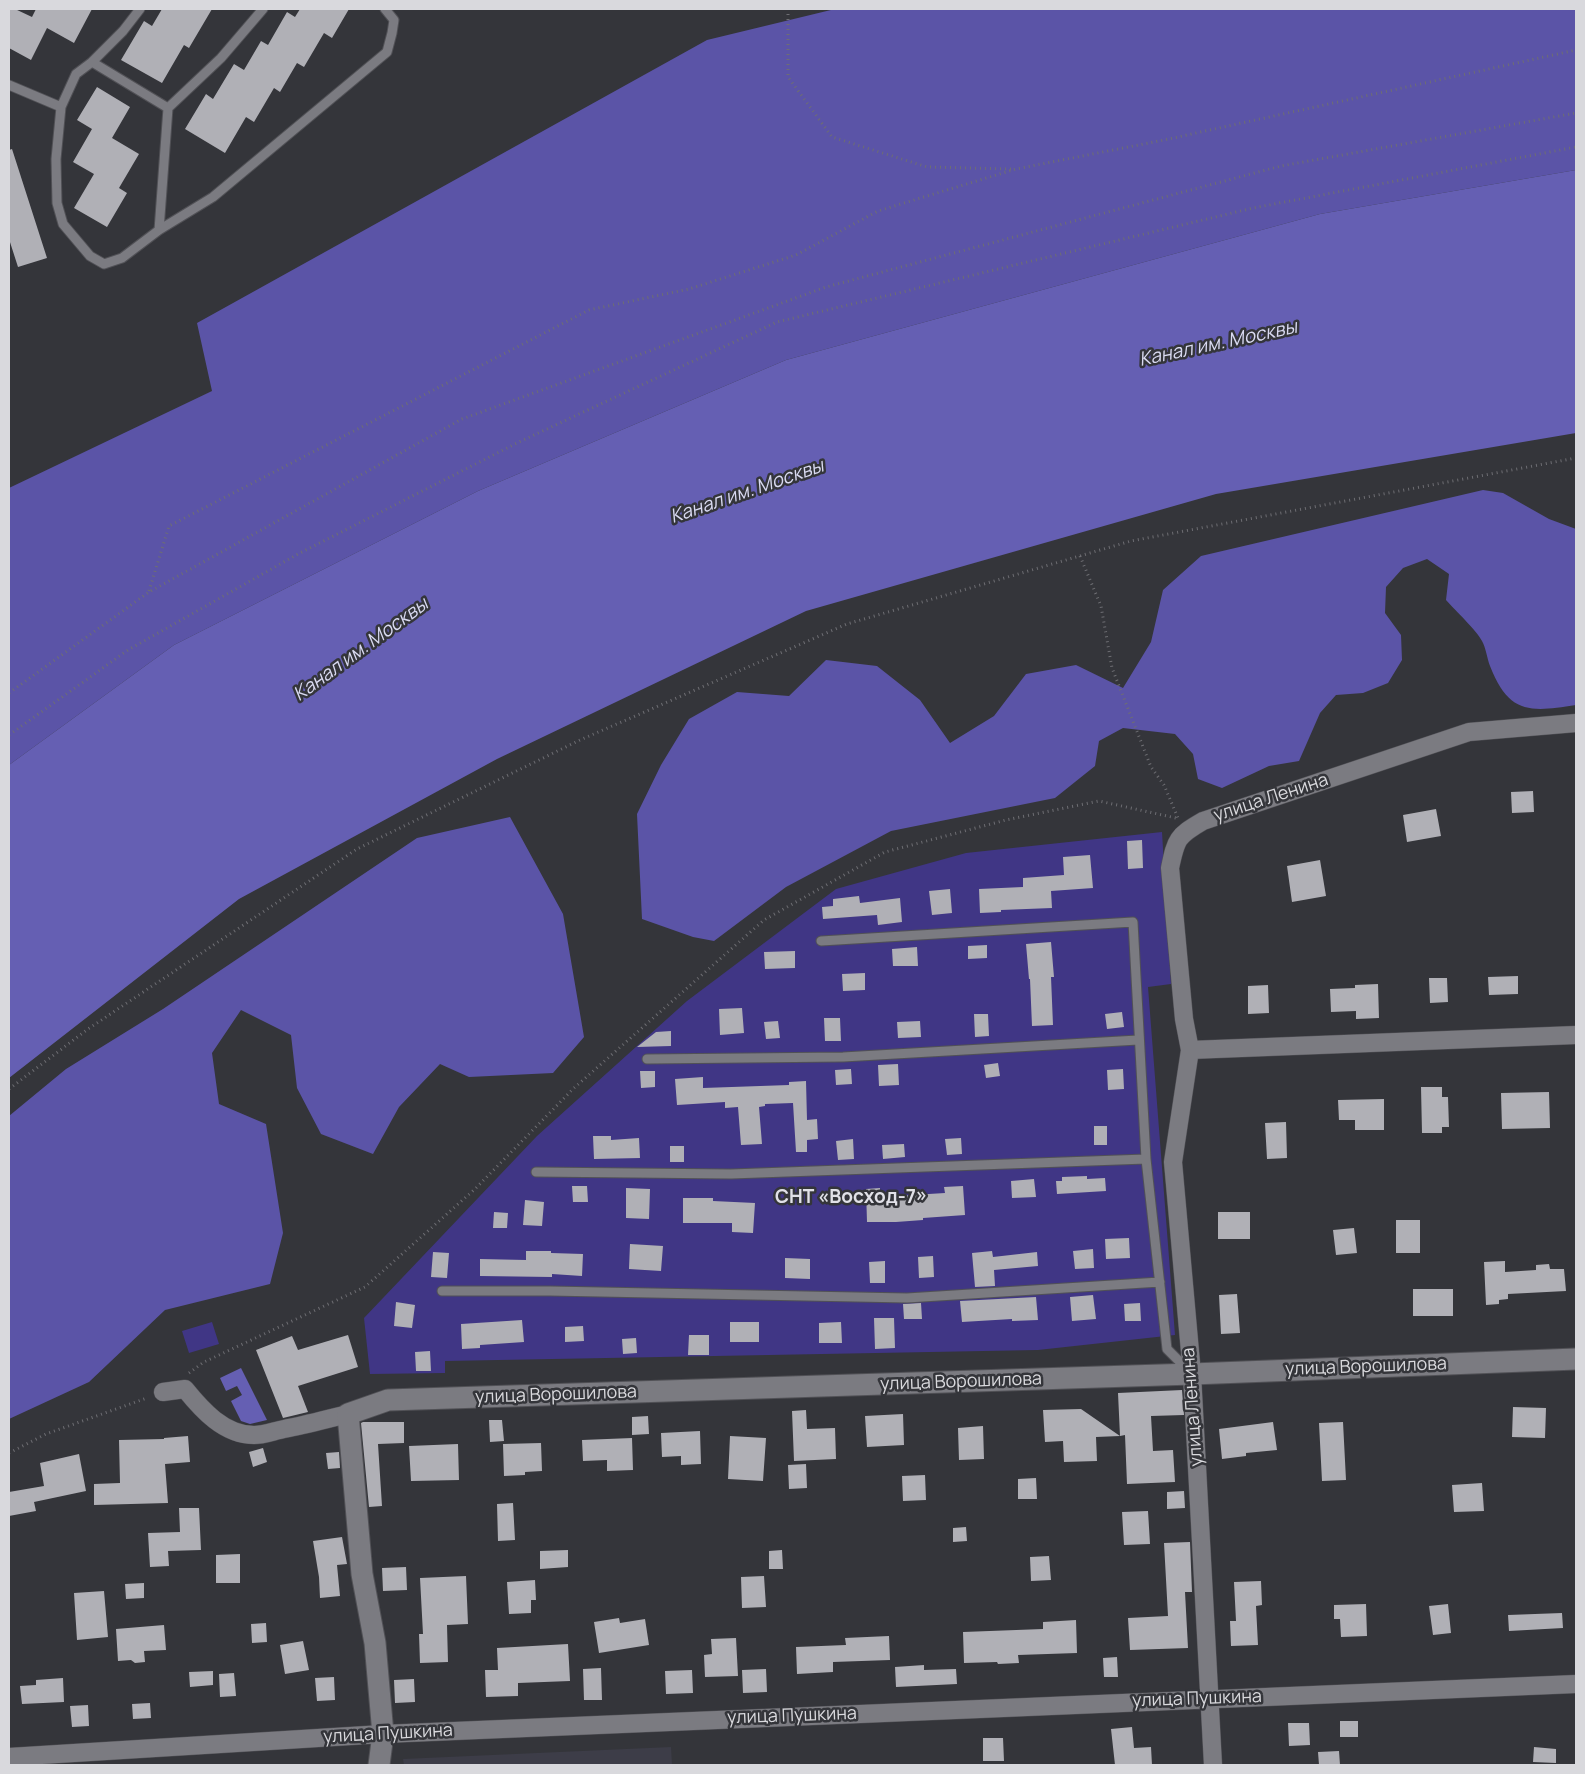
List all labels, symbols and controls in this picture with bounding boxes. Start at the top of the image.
water label: Канал им. Москвы [1137,316,1299,372]
water label: Канал им. Москвы [667,455,827,529]
water label: Канал им. Москвы [289,593,433,707]
street label: улица Ленина [1211,769,1331,827]
district label: СНТ «Восход-7» [775,1187,927,1209]
street label: улица Ленина [1178,1347,1208,1467]
street label: улица Ворошилова [1285,1353,1447,1381]
street label: улица Ворошилова [880,1368,1042,1396]
street label: улица Ворошилова [475,1381,637,1409]
street label: улица Пушкина [1132,1686,1262,1712]
street label: улица Пушкина [727,1703,857,1729]
street label: улица Пушкина [323,1720,453,1748]

